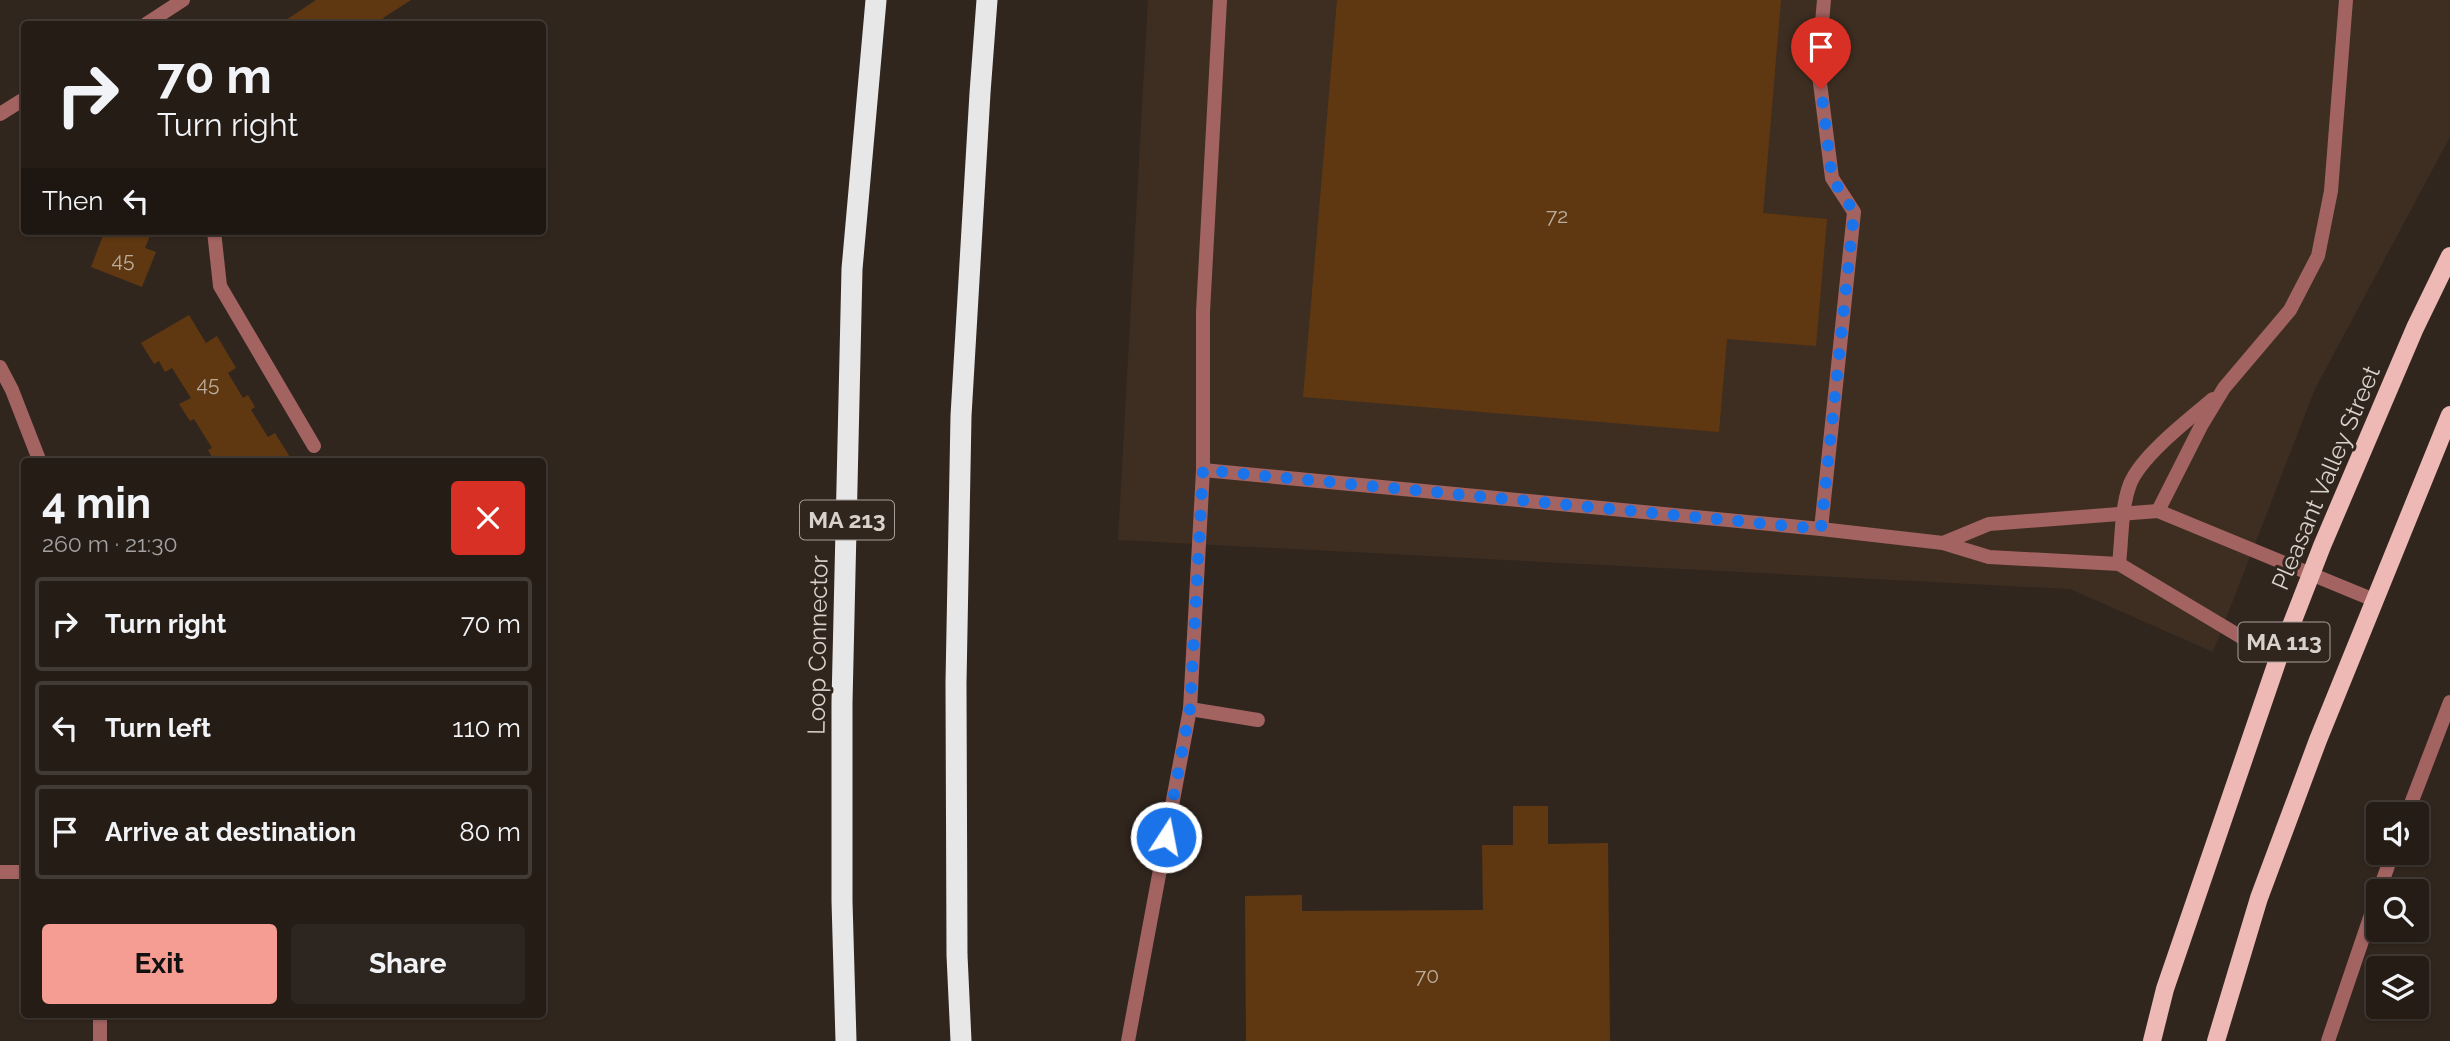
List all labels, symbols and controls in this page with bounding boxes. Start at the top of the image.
pin [1791,17,1851,89]
icon: arrive [1802,28,1840,66]
text: 70 m [157,47,272,104]
icon: right [42,49,133,140]
text: Turn right [157,106,298,143]
icon: left [117,182,155,220]
text: Then [42,186,103,216]
house number: 72 [1546,203,1568,228]
house number: 45 [112,247,134,272]
street label: Pleasant Valley Street [2265,361,2386,594]
house number: 45 [197,371,219,396]
text: 4 min [42,479,151,528]
button: close [451,481,525,555]
road number: MA 213 [800,500,894,540]
text: 260 m · 21:30 [42,530,178,557]
street label: Loop Connector [801,554,834,735]
icon: right [46,605,84,643]
text: Turn right [105,609,226,639]
text: 70 m [461,609,521,639]
road number: MA 113 [2238,622,2330,662]
icon: left [46,709,84,747]
text: Turn left [105,713,211,743]
text: 110 m [452,713,521,743]
position arrow [1129,800,1203,874]
map controls [2366,802,2429,1019]
button: sound [2366,802,2429,865]
icon: arrive [46,813,84,851]
text: Arrive at destination [105,817,356,847]
text: 80 m [459,817,521,847]
button: search [2366,879,2429,942]
button: Exit [42,924,277,1004]
button: Share [291,924,525,1004]
button: layers [2366,956,2429,1019]
house number: 70 [1415,963,1439,988]

